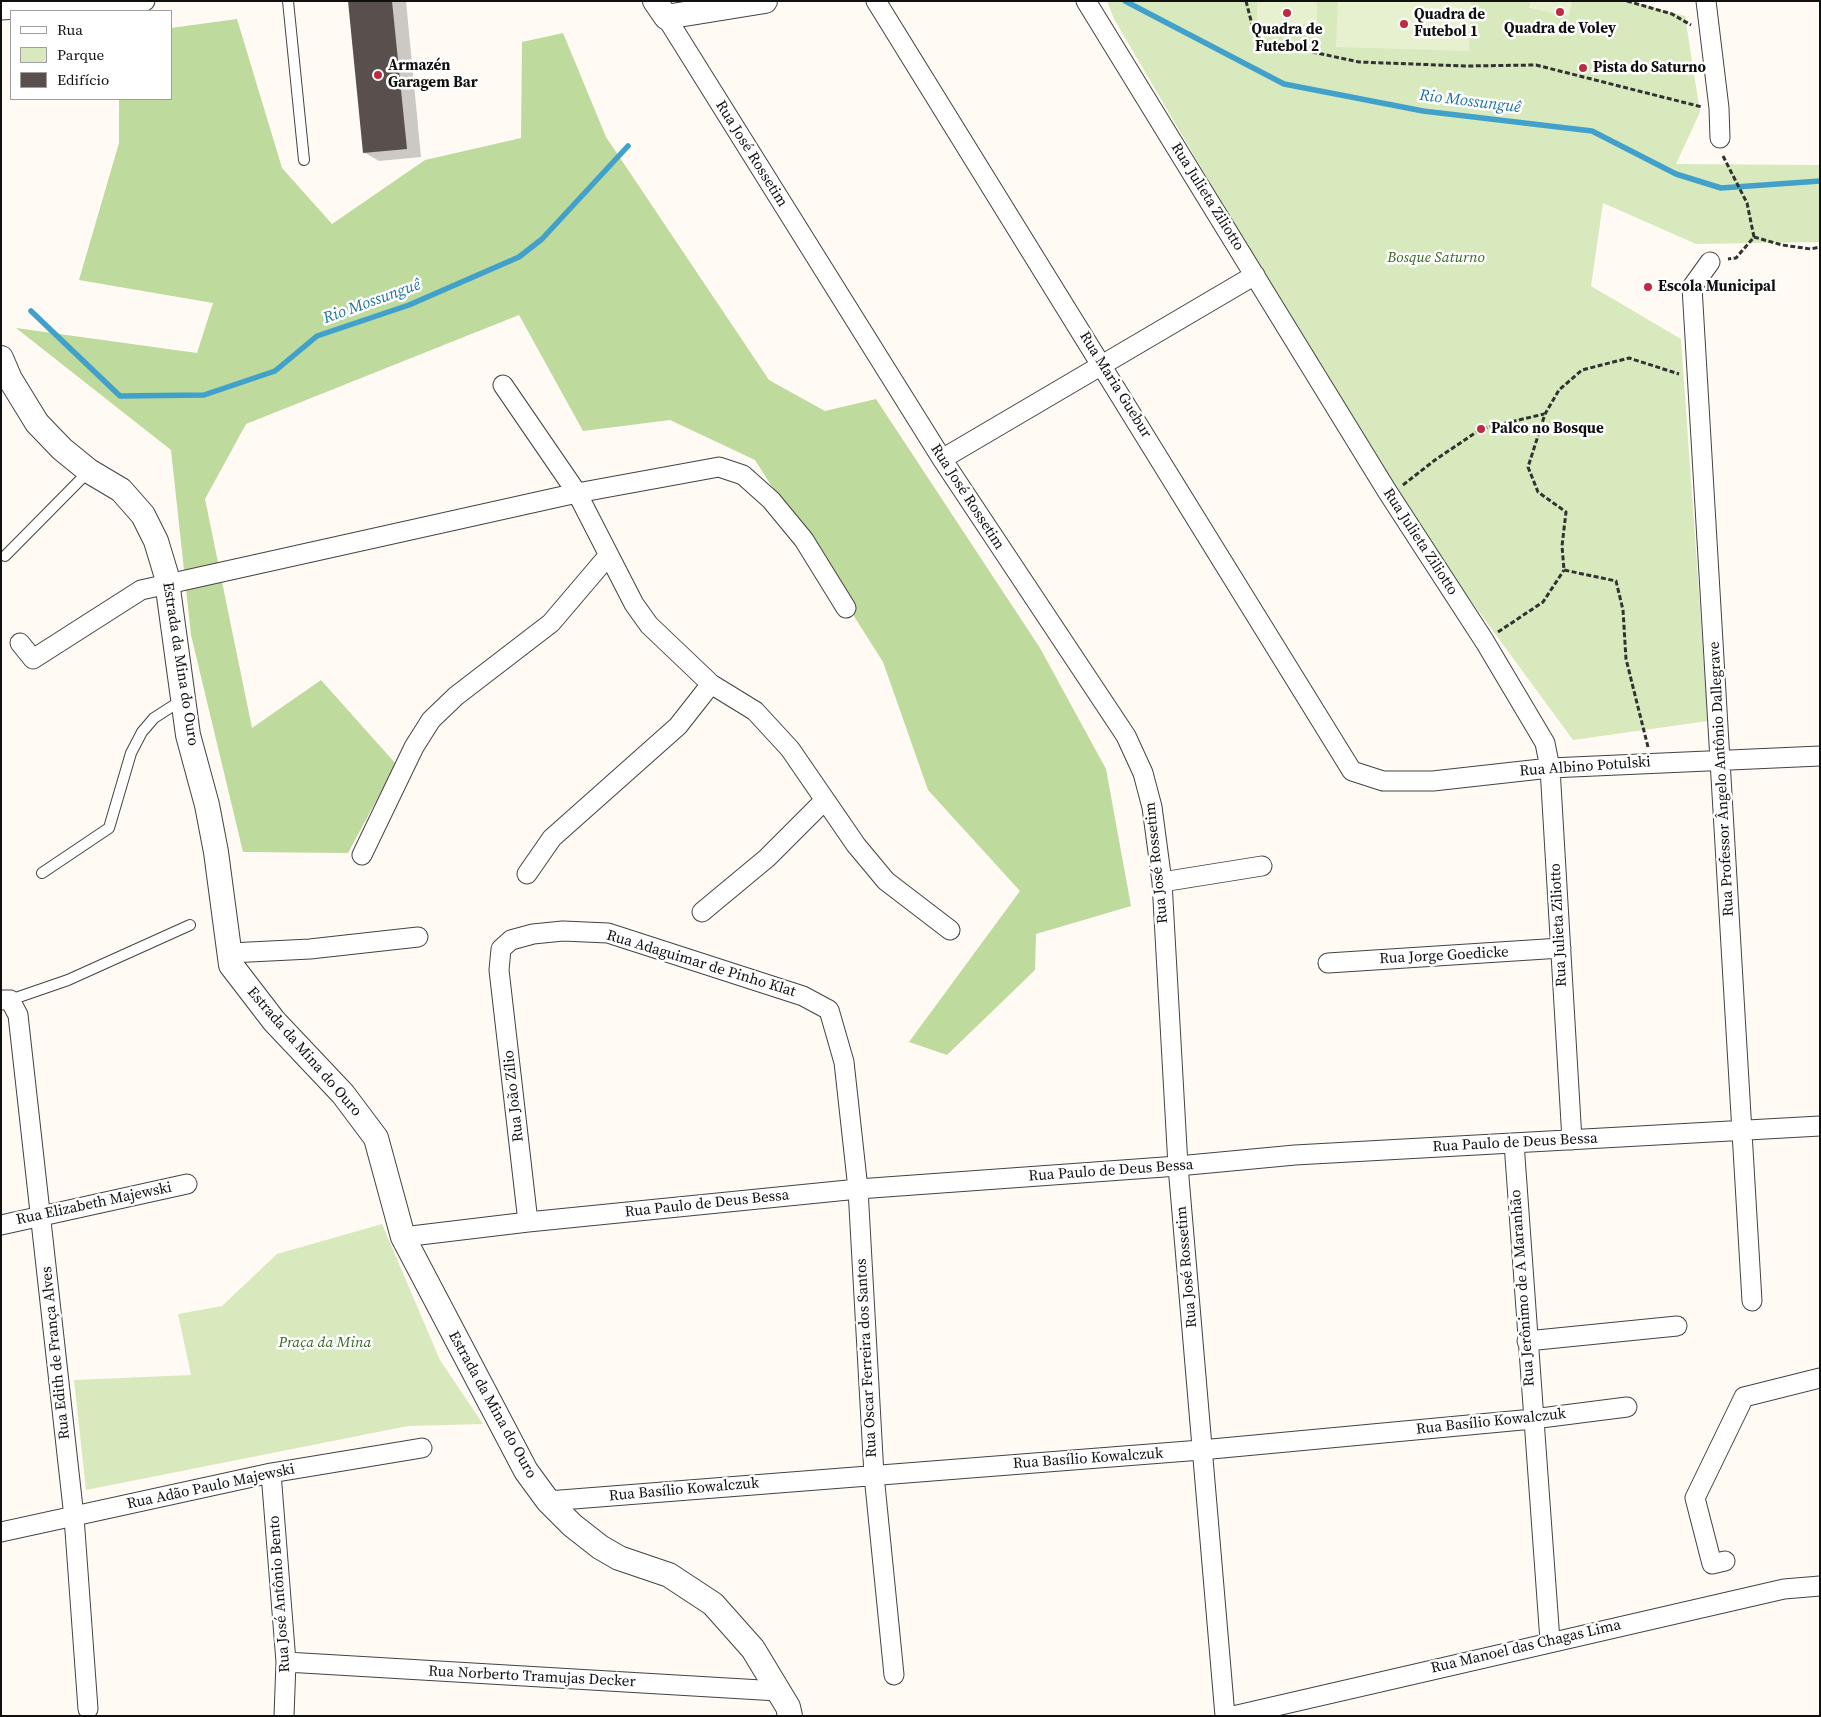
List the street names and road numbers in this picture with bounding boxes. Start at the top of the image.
street label: Rua José Rossetim [711,97,791,211]
street label: Rua Julieta Ziliotto [1167,140,1247,254]
street label: Rua Maria Guebur [1075,328,1155,442]
street label: Rua José Rossetim [926,441,1008,553]
street label: Rua Julieta Ziliotto [1379,485,1461,599]
street label: Estrada da Mina do Ouro [158,581,202,747]
street label: Rua Professor Ângelo Antônio Dallegrave [1706,641,1738,917]
street label: Rua Albino Potulski [1519,753,1651,781]
street label: Rua José Rossetim [1142,801,1172,925]
street label: Rua Julieta Ziliotto [1547,863,1571,987]
street label: Rua Adaguimar de Pinho Klat [604,927,798,1001]
street label: Rua Jorge Goedicke [1379,944,1509,968]
street label: Estrada da Mina do Ouro [243,984,365,1120]
street label: Rua João Zílio [500,1049,528,1143]
street label: Rua Paulo de Deus Bessa [1432,1130,1598,1156]
street label: Rua Paulo de Deus Bessa [1028,1156,1194,1186]
street label: Rua Elizabeth Majewski [15,1179,173,1229]
street label: Rua Paulo de Deus Bessa [624,1186,790,1222]
street label: Rua Jerônimo de A Maranhão [1507,1189,1539,1387]
street label: Rua José Rossetim [1173,1205,1201,1329]
street label: Rua Oscar Ferreira dos Santos [853,1258,881,1458]
street label: Rua Edith de França Alves [38,1266,74,1440]
street label: Estrada da Mina do Ouro [444,1328,540,1482]
street label: Rua Basílio Kowalczuk [1415,1405,1567,1439]
street label: Rua Basílio Kowalczuk [1012,1445,1164,1473]
street label: Rua Adão Paulo Majewski [125,1460,297,1514]
street label: Rua Basílio Kowalczuk [608,1474,760,1506]
street label: Rua José Antônio Bento [266,1515,294,1673]
street label: Rua Manoel das Chagas Lima [1429,1616,1623,1678]
street label: Rua Norberto Tramujas Decker [428,1663,636,1691]

